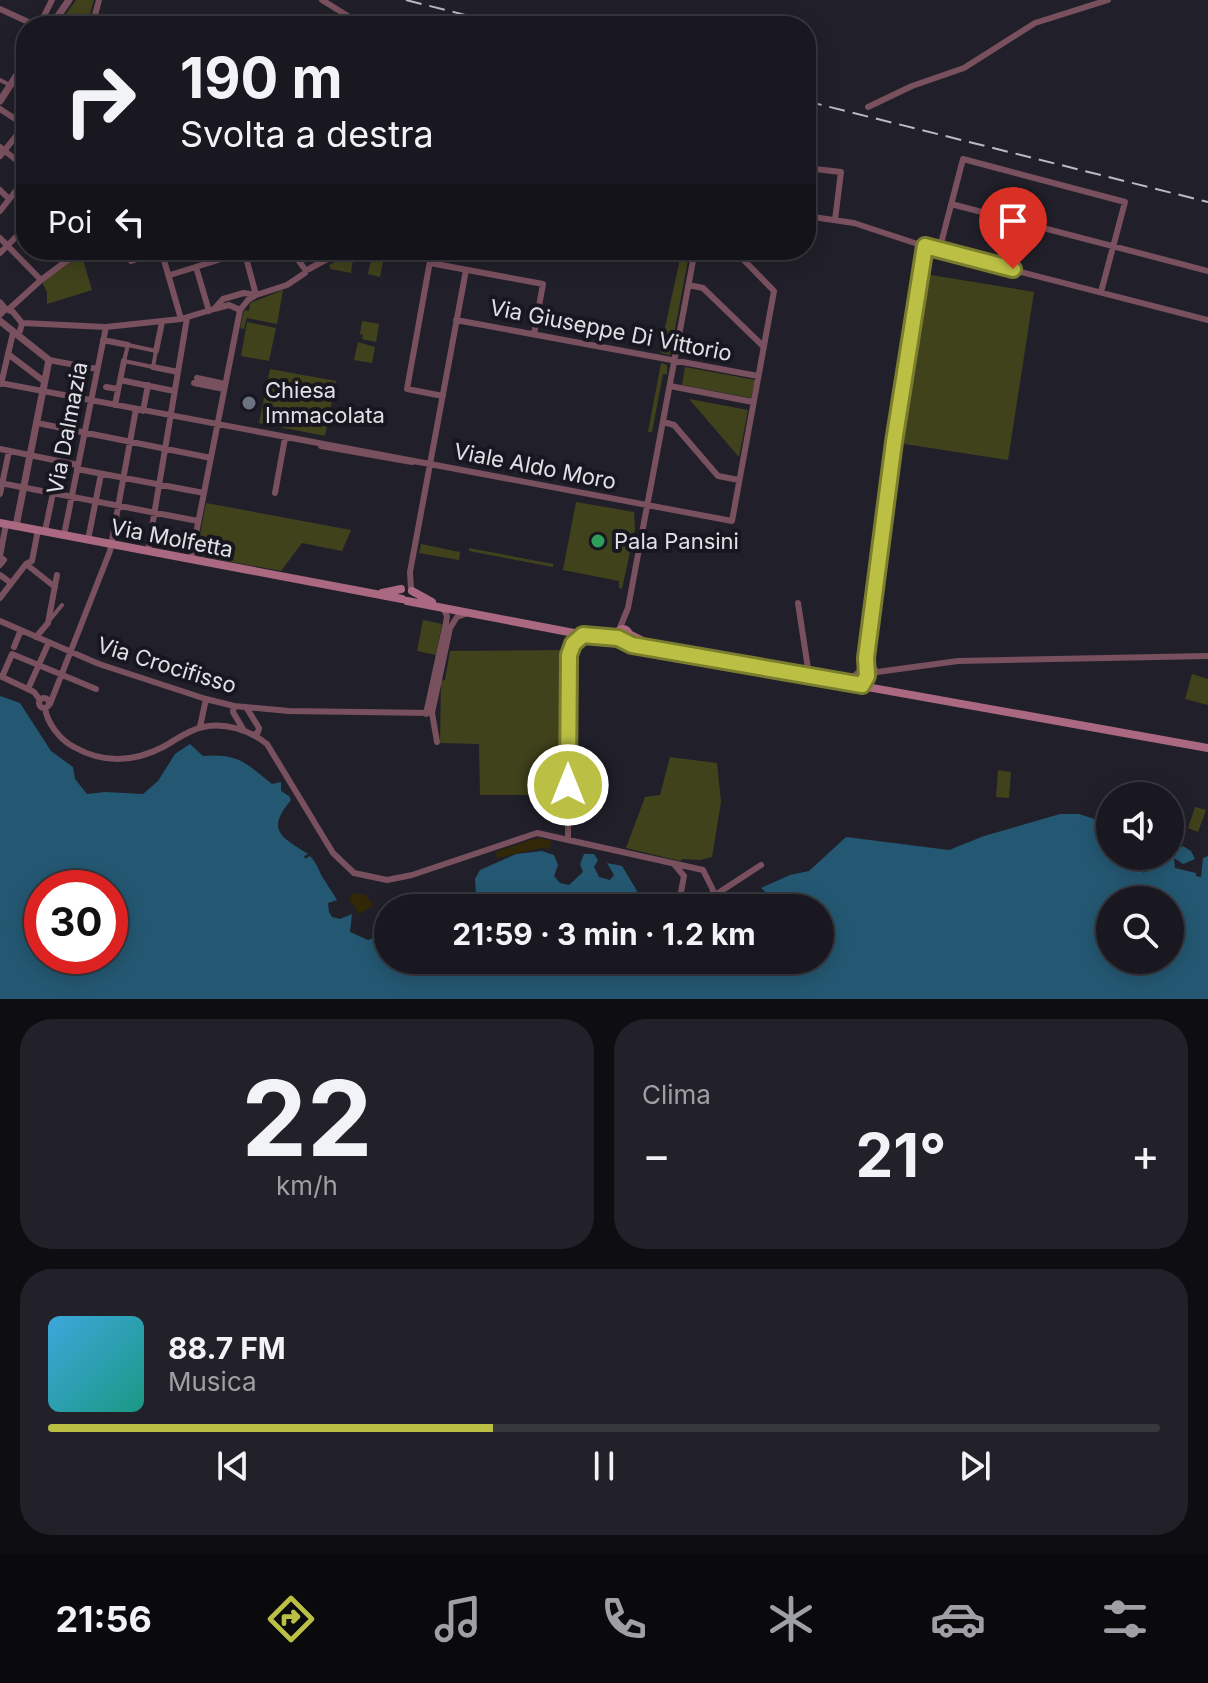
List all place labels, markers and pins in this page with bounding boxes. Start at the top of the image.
pin [979,187,1047,269]
place label: Chiesa Immacolata [265,377,385,428]
marker: Chiesa Immacolata [240,394,258,412]
place label: Pala Pansini [614,528,739,554]
marker: Pala Pansini [589,532,607,550]

